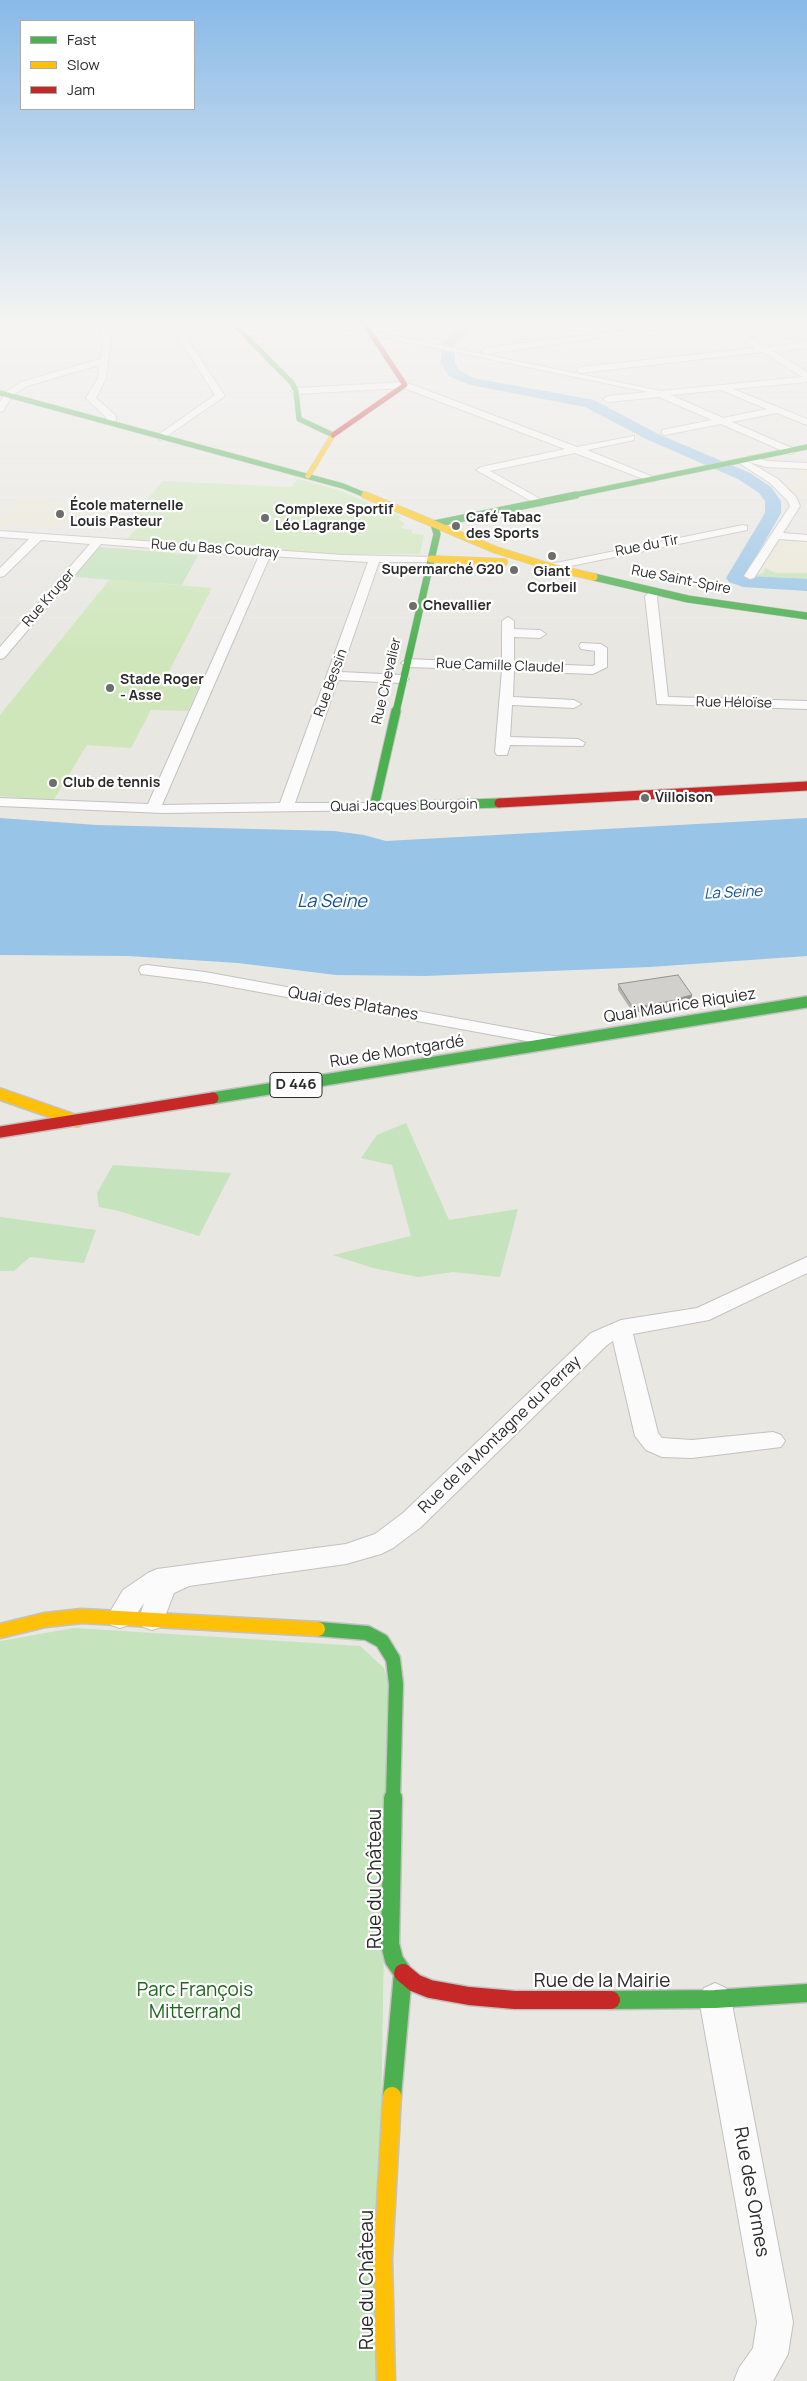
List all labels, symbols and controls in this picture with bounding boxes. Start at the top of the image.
legend [20,20,195,110]
text: Fast [67,29,96,50]
text: Slow [67,54,100,75]
text: Jam [67,79,95,100]
place label: École maternelle Louis Pasteur [70,498,184,530]
place label: Complexe Sportif Léo Lagrange [275,502,393,534]
marker: École maternelle Louis Pasteur [54,508,66,520]
place label: Café Tabac des Sports [466,510,541,542]
marker: Complexe Sportif Léo Lagrange [259,512,271,524]
marker: Café Tabac des Sports [450,520,462,532]
street label: Rue du Tir [614,532,680,560]
street label: Rue du Bas Coudray [150,536,280,562]
marker: Giant Corbeil [546,550,558,562]
place label: Supermarché G20 [381,562,504,578]
street label: Rue Saint-Spire [630,562,732,598]
marker: Supermarché G20 [508,564,520,576]
place label: Giant Corbeil [527,564,577,596]
street label: Rue Kruger [19,566,79,630]
place label: Chevallier [423,598,491,614]
marker: Chevallier [407,600,419,612]
street label: Rue Chevalier [369,636,405,726]
street label: Rue Bessin [311,647,351,719]
street label: Rue Camille Claudel [436,655,564,677]
place label: Stade Roger - Asse [120,672,204,704]
marker: Stade Roger - Asse [104,682,116,694]
street label: Rue Héloïse [696,694,772,712]
place label: Club de tennis [63,775,160,791]
marker: Club de tennis [47,777,59,789]
place label: Villoison [655,790,713,806]
marker: Villoison [639,792,651,804]
street label: Quai Jacques Bourgoin [330,796,478,816]
water label: La Seine [704,882,762,904]
water label: La Seine [297,891,367,913]
street label: Quai des Platanes [286,983,420,1025]
street label: Quai Maurice Riquiez [603,984,757,1028]
street label: Rue de Montgardé [328,1032,466,1072]
road number: D 446 [270,1072,322,1098]
street label: Rue de la Montagne du Perray [415,1352,585,1518]
street label: Rue du Château [365,1809,387,1949]
street label: Rue de la Mairie [534,1971,670,1993]
park label: Parc François Mitterrand [137,1980,253,2024]
street label: Rue des Ormes [728,2125,774,2259]
street label: Rue du Château [357,2210,379,2350]

